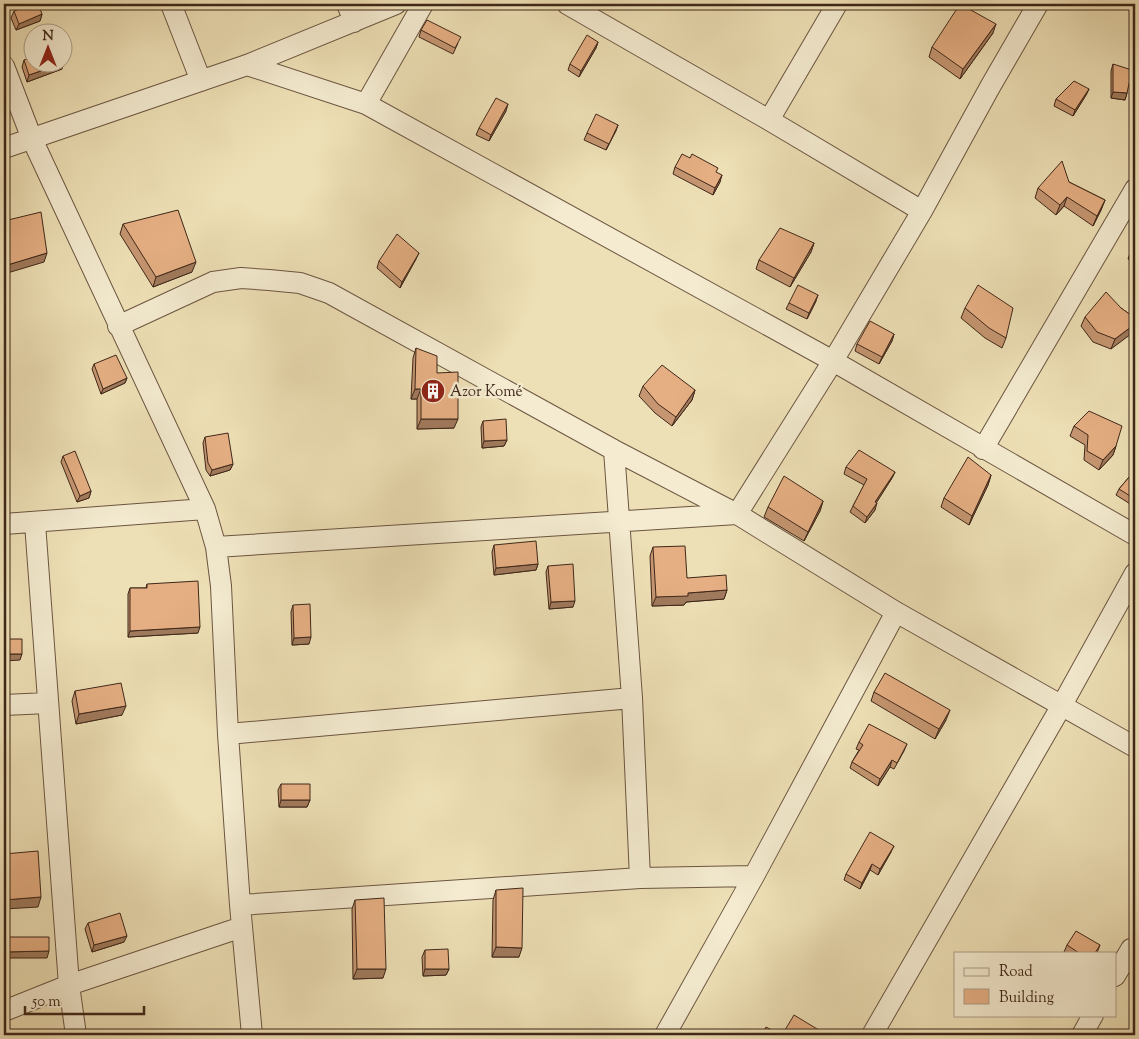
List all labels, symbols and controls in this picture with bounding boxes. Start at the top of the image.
north arrow [22,22,72,72]
text: N [42,27,54,47]
building icon: Azor Komé [420,378,446,404]
place label: Azor Komé [450,382,523,403]
legend [954,952,1116,1016]
text: Road [999,962,1033,983]
scale bar [25,984,144,1016]
text: Building [999,988,1054,1009]
text: 50 m [31,992,61,1013]

